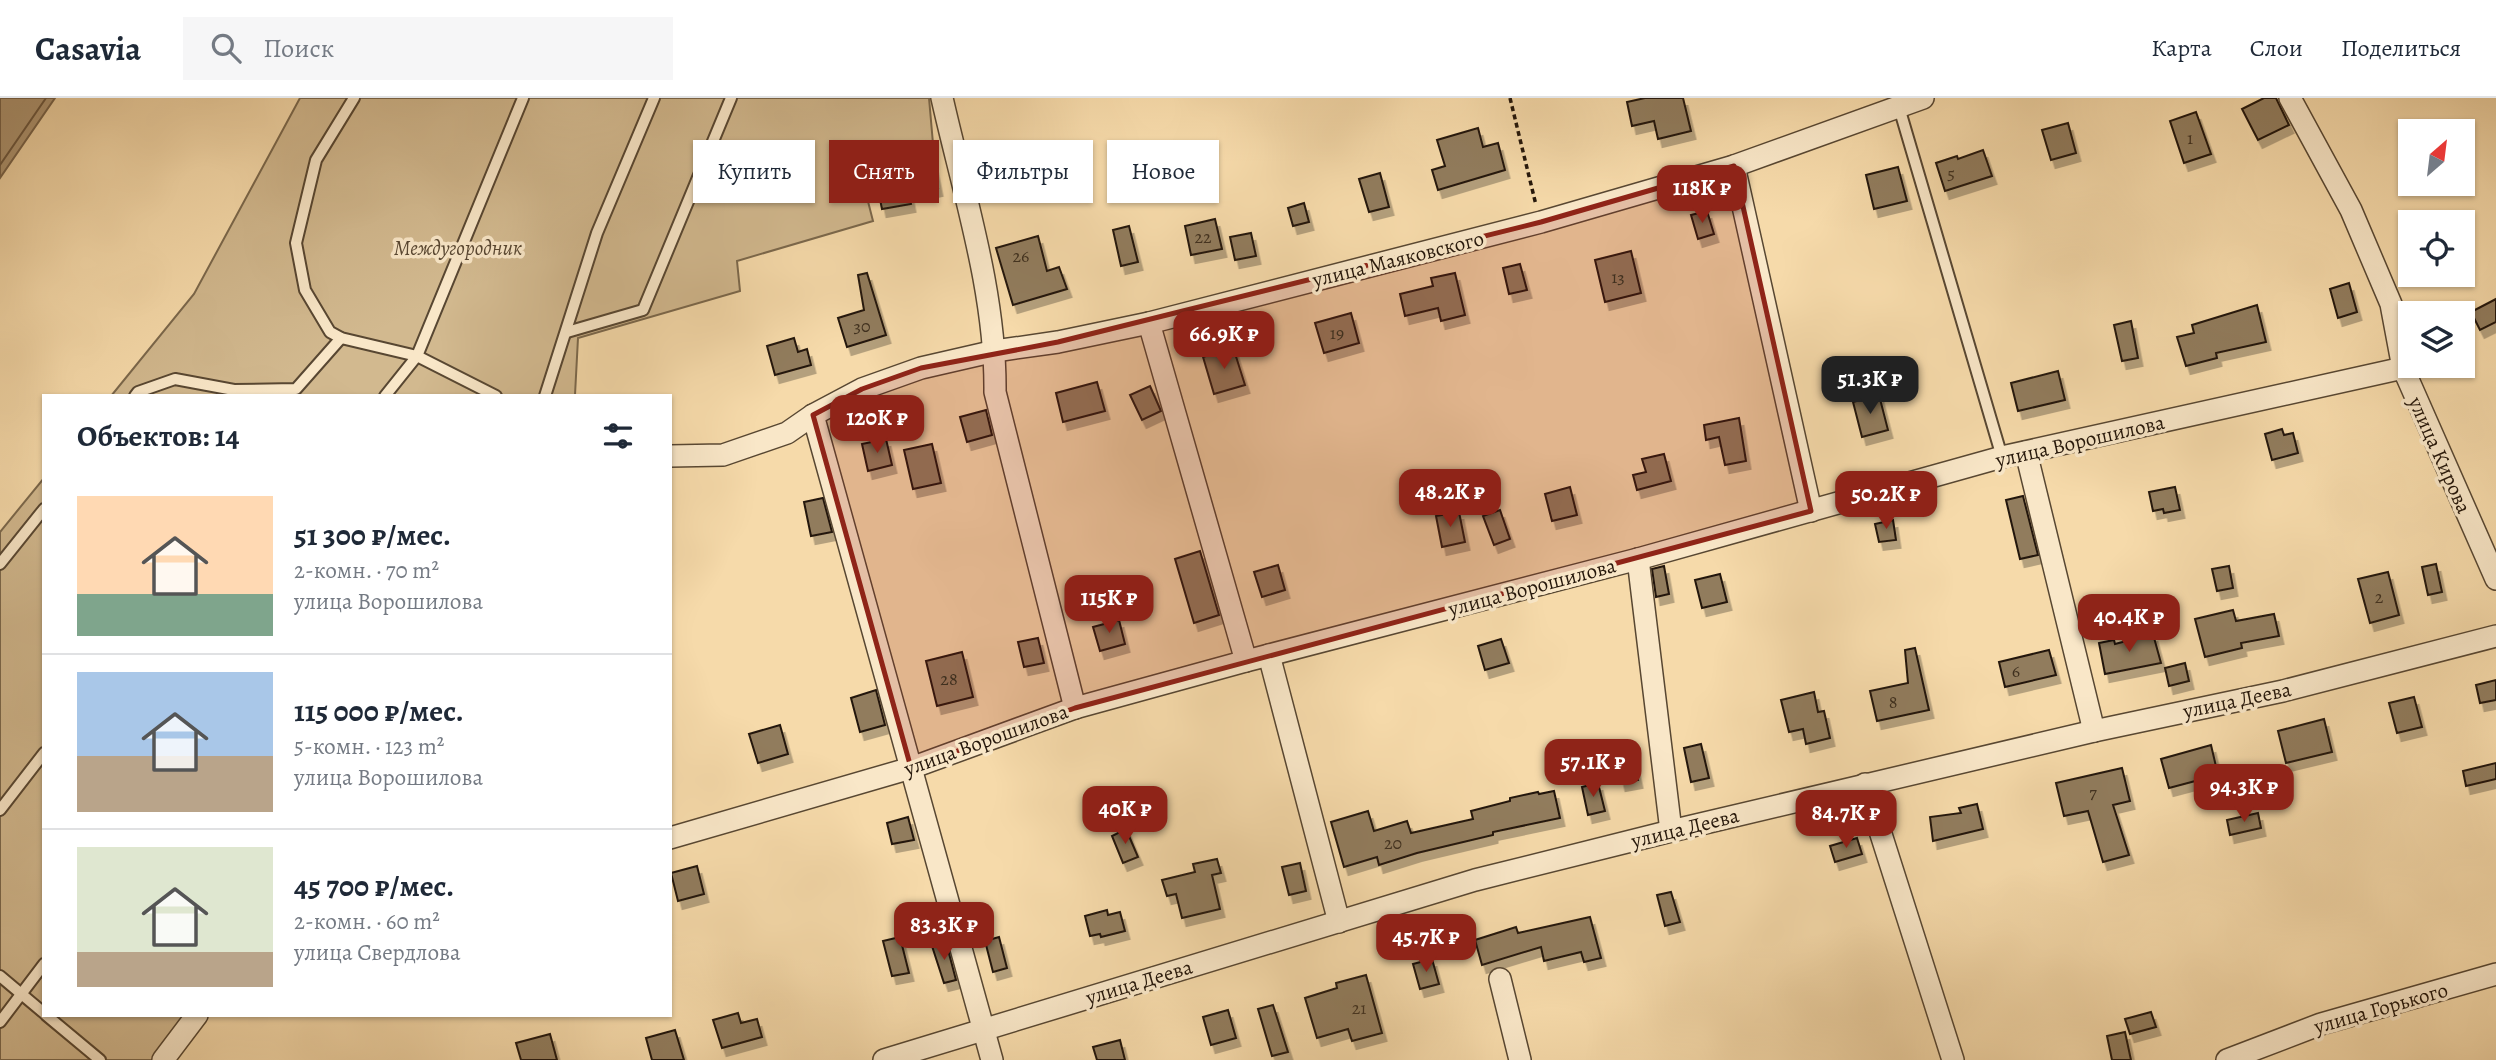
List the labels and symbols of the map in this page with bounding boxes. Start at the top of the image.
north arrow [2398,119,2474,196]
house number: 1 [2187,126,2193,150]
house number: 5 [1947,161,1955,185]
pin: 118K ₽ [1645,166,1759,225]
street label: улица Маяковского [1308,224,1487,294]
house number: 22 [1194,225,1212,249]
park label: Междугородник [394,234,522,262]
house number: 26 [1013,244,1029,268]
house number: 13 [1611,265,1625,289]
pin: 66.9K ₽ [1159,312,1289,371]
house number: 30 [853,314,871,338]
house number: 19 [1330,321,1344,345]
pin: 51.3K ₽ [1805,356,1935,416]
street label: улица Кирова [2401,391,2478,518]
pin: 120K ₽ [820,396,934,455]
street label: улица Ворошилова [1992,408,2168,474]
pin: 48.2K ₽ [1385,470,1515,529]
pin: 50.2K ₽ [1821,472,1951,531]
street label: улица Ворошилова [1444,551,1619,623]
pin: 115K ₽ [1052,575,1166,635]
house number: 2 [2375,585,2384,609]
pin: 40.4K ₽ [2064,594,2194,654]
house number: 6 [2012,659,2020,683]
house number: 28 [940,667,958,691]
street label: улица Деева [2179,675,2294,725]
house number: 8 [1889,690,1897,714]
street label: улица Ворошилова [899,697,1072,783]
pin: 57.1K ₽ [1528,740,1658,799]
pin: 94.3K ₽ [2179,764,2309,824]
house number: 7 [2089,780,2097,804]
pin: 40K ₽ [1076,786,1174,846]
pin: 84.7K ₽ [1781,790,1911,850]
street label: улица Деева [1627,801,1742,855]
house number: 20 [1384,831,1402,855]
pin: 83.3K ₽ [879,902,1009,962]
pin: 45.7K ₽ [1361,914,1491,974]
street label: улица Деева [1081,952,1196,1012]
street label: улица Горького [2310,976,2451,1041]
house number: 21 [1352,996,1366,1020]

